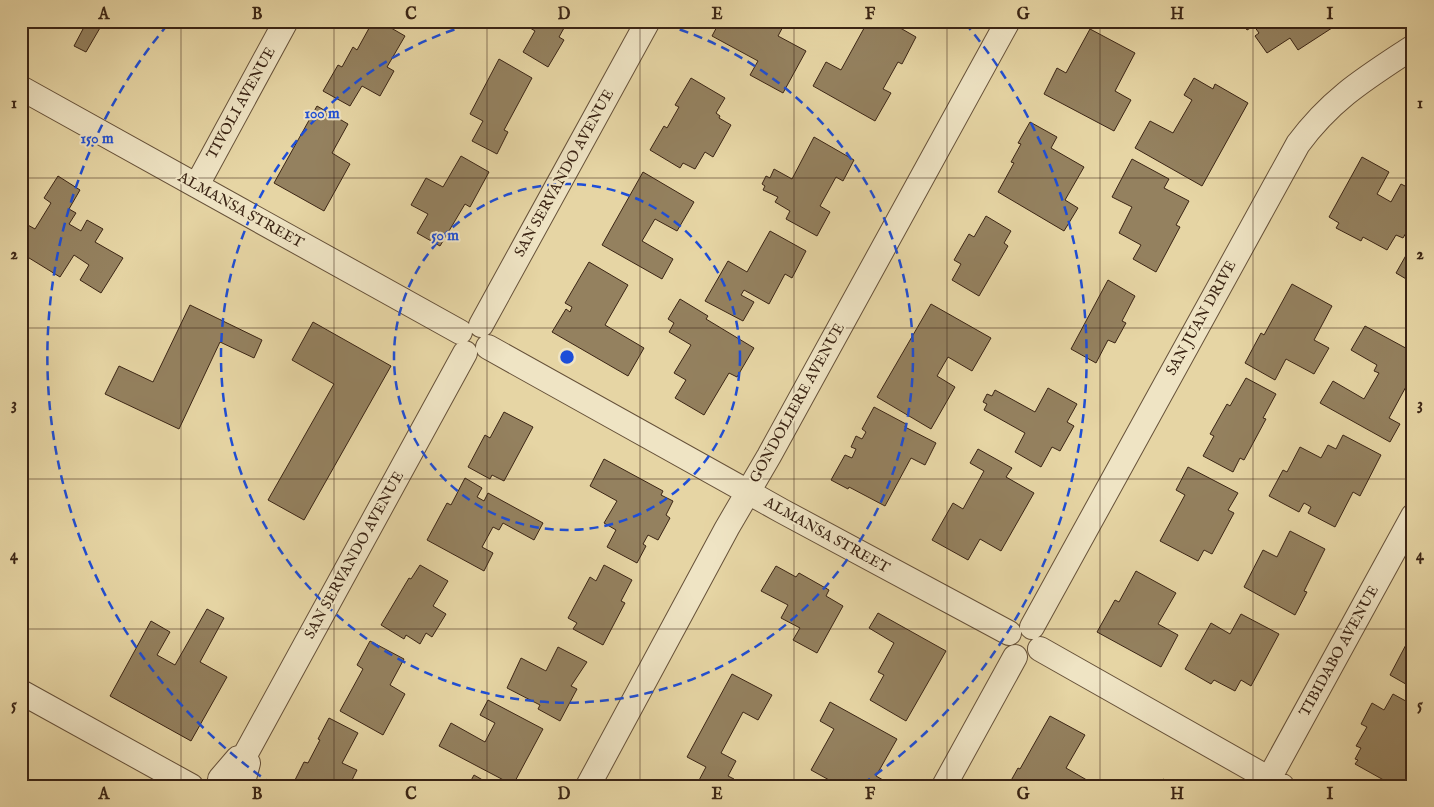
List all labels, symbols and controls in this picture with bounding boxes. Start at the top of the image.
text: A [98,5,111,25]
text: B [252,5,263,25]
text: C [405,5,417,25]
text: D [558,5,571,25]
text: E [711,5,723,25]
text: F [865,5,876,25]
text: G [1017,5,1030,25]
text: H [1170,5,1184,25]
text: I [1327,5,1334,25]
street label: TIVOLI AVENUE [202,44,280,162]
street label: SAN SERVANDO AVENUE [510,86,618,260]
text: 1 [11,94,17,114]
text: 1 [1417,94,1423,114]
text: 100 m [304,104,340,123]
text: 150 m [80,129,114,148]
street label: ALMANSA STREET [174,167,307,252]
text: 50 m [431,226,459,245]
text: 2 [10,245,18,265]
text: 2 [1416,245,1424,265]
street label: SAN JUAN DRIVE [1162,257,1240,379]
street label: GONDOLIERE AVENUE [745,320,849,486]
centre of rings [558,348,576,366]
text: 3 [11,395,17,415]
text: 3 [1417,395,1423,415]
street label: SAN SERVANDO AVENUE [300,468,408,642]
street label: ALMANSA STREET [760,492,893,577]
text: 4 [10,546,19,566]
text: 4 [1416,546,1425,566]
street label: TIBIDABO AVENUE [1295,582,1383,720]
text: 5 [11,696,17,716]
text: 5 [1417,696,1423,716]
text: A [98,785,111,805]
text: B [252,785,263,805]
text: C [405,785,417,805]
text: D [558,785,571,805]
text: E [711,785,723,805]
text: F [865,785,876,805]
text: G [1017,785,1030,805]
text: H [1170,785,1184,805]
text: I [1327,785,1334,805]

